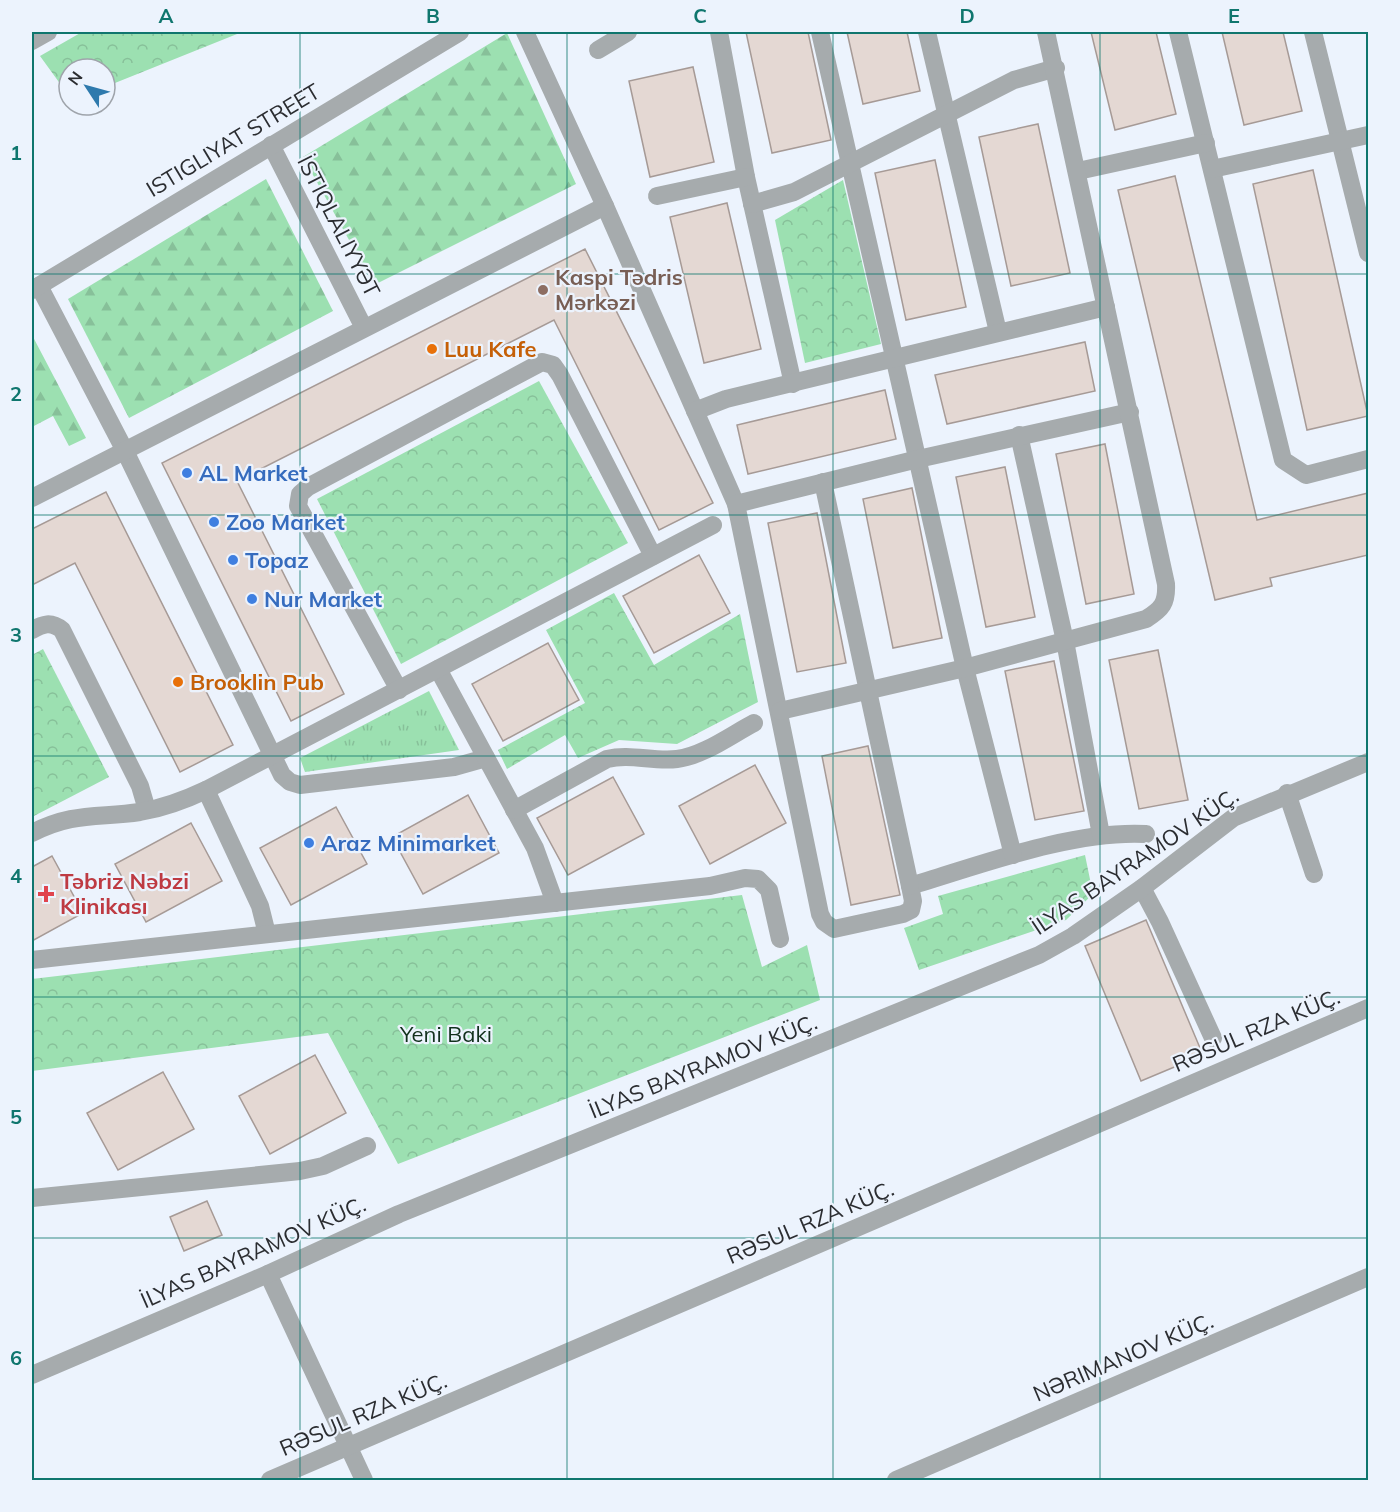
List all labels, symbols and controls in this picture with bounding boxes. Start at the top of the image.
text: A [159,3,174,28]
text: B [426,3,440,28]
text: C [693,3,707,28]
text: D [959,3,975,28]
text: E [1228,3,1240,28]
north arrow [57,57,117,117]
text: N [63,67,87,89]
street label: ISTIGLIYAT STREET [141,77,325,203]
text: 1 [10,140,22,165]
street label: İSTIQLALIYYƏT [291,151,387,301]
place label: Kaspi Tədris Mərkəzi [555,263,683,316]
marker: Kaspi Tədris Mərkəzi [536,283,550,297]
place label: Luu Kafe [444,335,537,363]
marker: Luu Kafe [425,342,439,356]
text: 2 [10,381,22,406]
place label: AL Market [199,459,308,487]
marker: AL Market [180,466,194,480]
place label: Zoo Market [226,508,345,536]
marker: Zoo Market [207,515,221,529]
place label: Topaz [245,546,309,574]
marker: Topaz [226,553,240,567]
place label: Nur Market [264,585,382,613]
marker: Nur Market [245,592,259,606]
text: 3 [10,622,22,647]
place label: Brooklin Pub [190,668,324,696]
marker: Brooklin Pub [171,675,185,689]
street label: İLYAS BAYRAMOV KÜÇ. [1026,781,1244,941]
place label: Araz Minimarket [321,829,496,857]
marker: Araz Minimarket [302,836,316,850]
text: 4 [10,863,22,888]
place label: Təbriz Nəbzi Klinikası [60,867,189,920]
marker: Təbriz Nəbzi Klinikası [37,885,55,903]
street label: RƏSUL RZA KÜÇ. [1168,982,1344,1078]
street label: İLYAS BAYRAMOV KÜÇ. [585,1007,821,1125]
park label: Yeni Baki [399,1020,492,1048]
text: 5 [10,1104,22,1129]
street label: RƏSUL RZA KÜÇ. [722,1174,898,1270]
street label: İLYAS BAYRAMOV KÜÇ. [136,1190,370,1314]
street label: NƏRIMANOV KÜÇ. [1029,1306,1217,1408]
text: 6 [10,1345,22,1370]
street label: RƏSUL RZA KÜÇ. [275,1366,451,1462]

